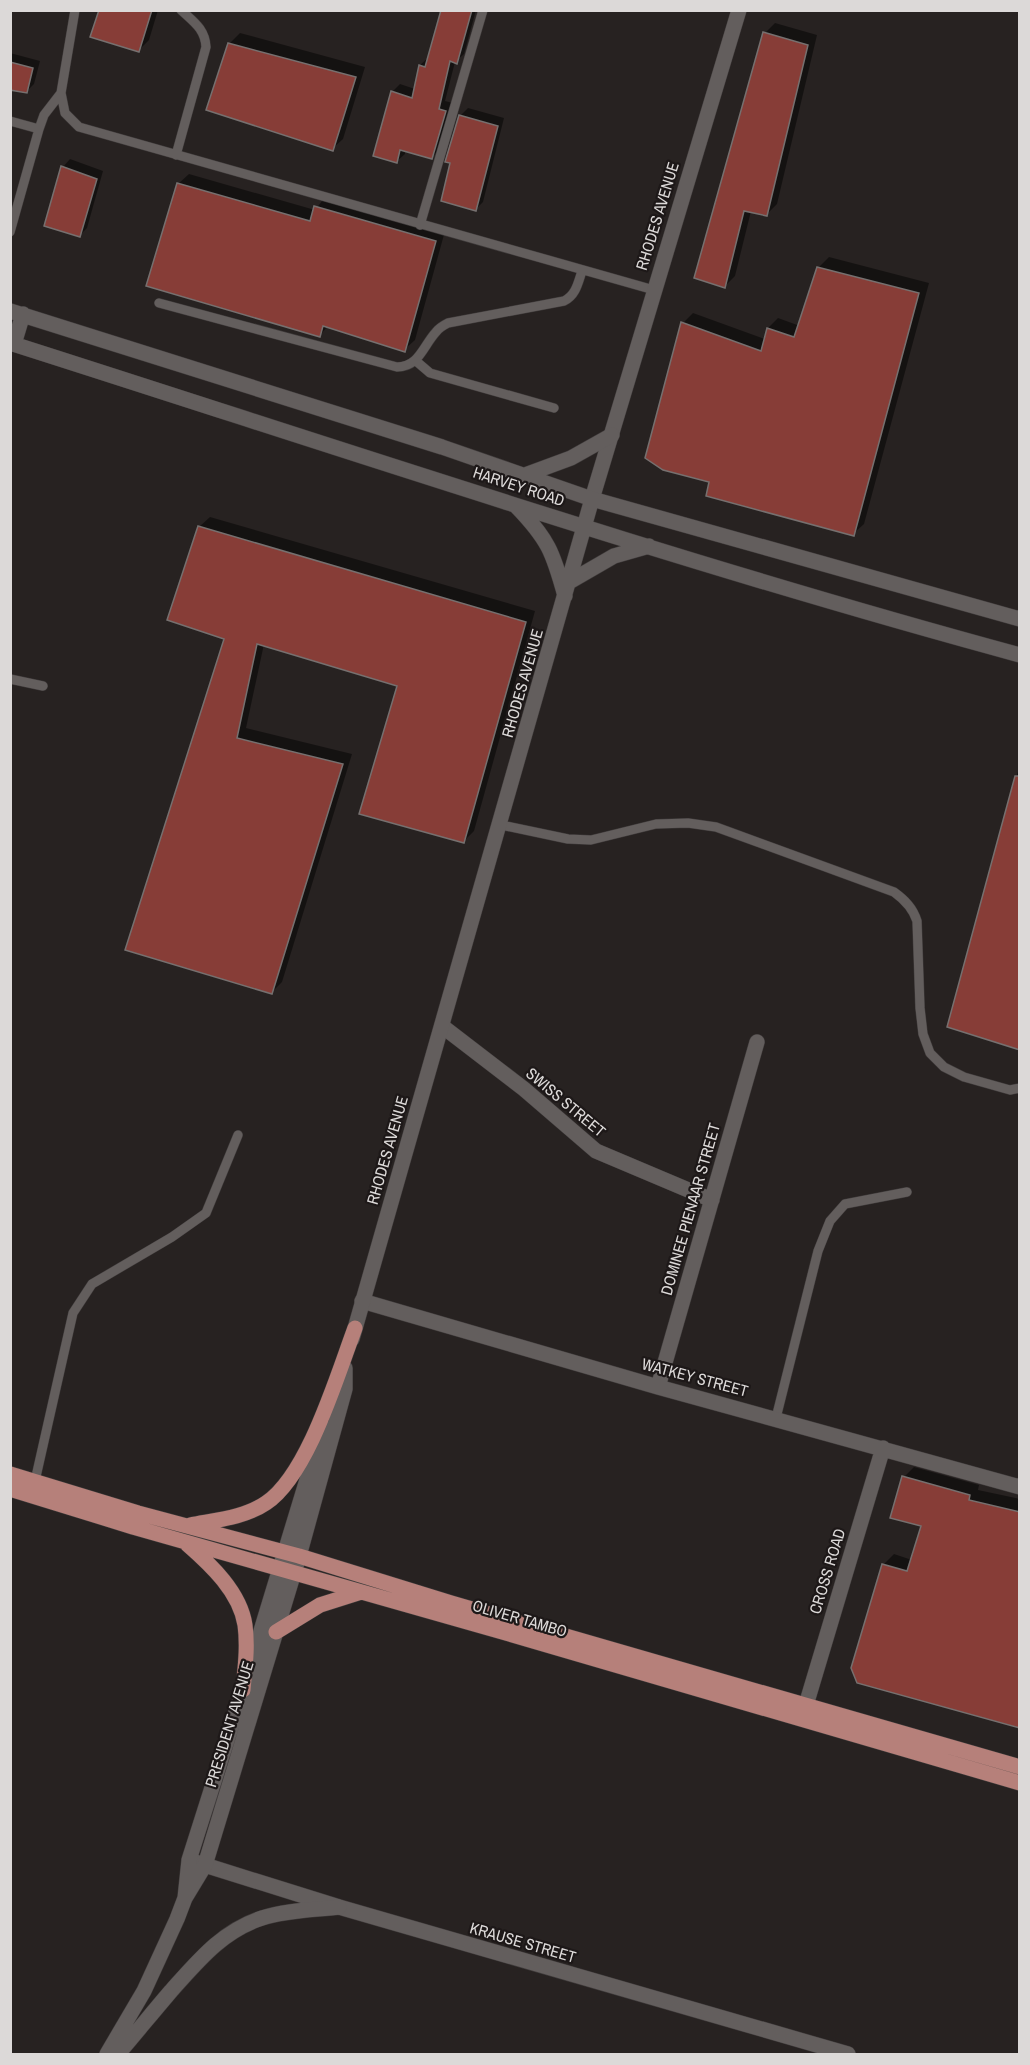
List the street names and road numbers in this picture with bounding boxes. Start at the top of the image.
street label: RHODES AVENUE [630,159,684,273]
street label: HARVEY ROAD [470,461,568,511]
street label: RHODES AVENUE [496,626,548,740]
street label: SWISS STREET [522,1062,610,1142]
street label: RHODES AVENUE [361,1093,413,1207]
street label: DOMINEE PIENAAR STREET [655,1120,725,1298]
street label: WATKEY STREET [639,1352,751,1402]
street label: CROSS ROAD [804,1526,850,1616]
street label: OLIVER TAMBO [470,1594,570,1642]
street label: PRESIDENT AVENUE [199,1658,259,1790]
street label: KRAUSE STREET [467,1916,579,1968]

